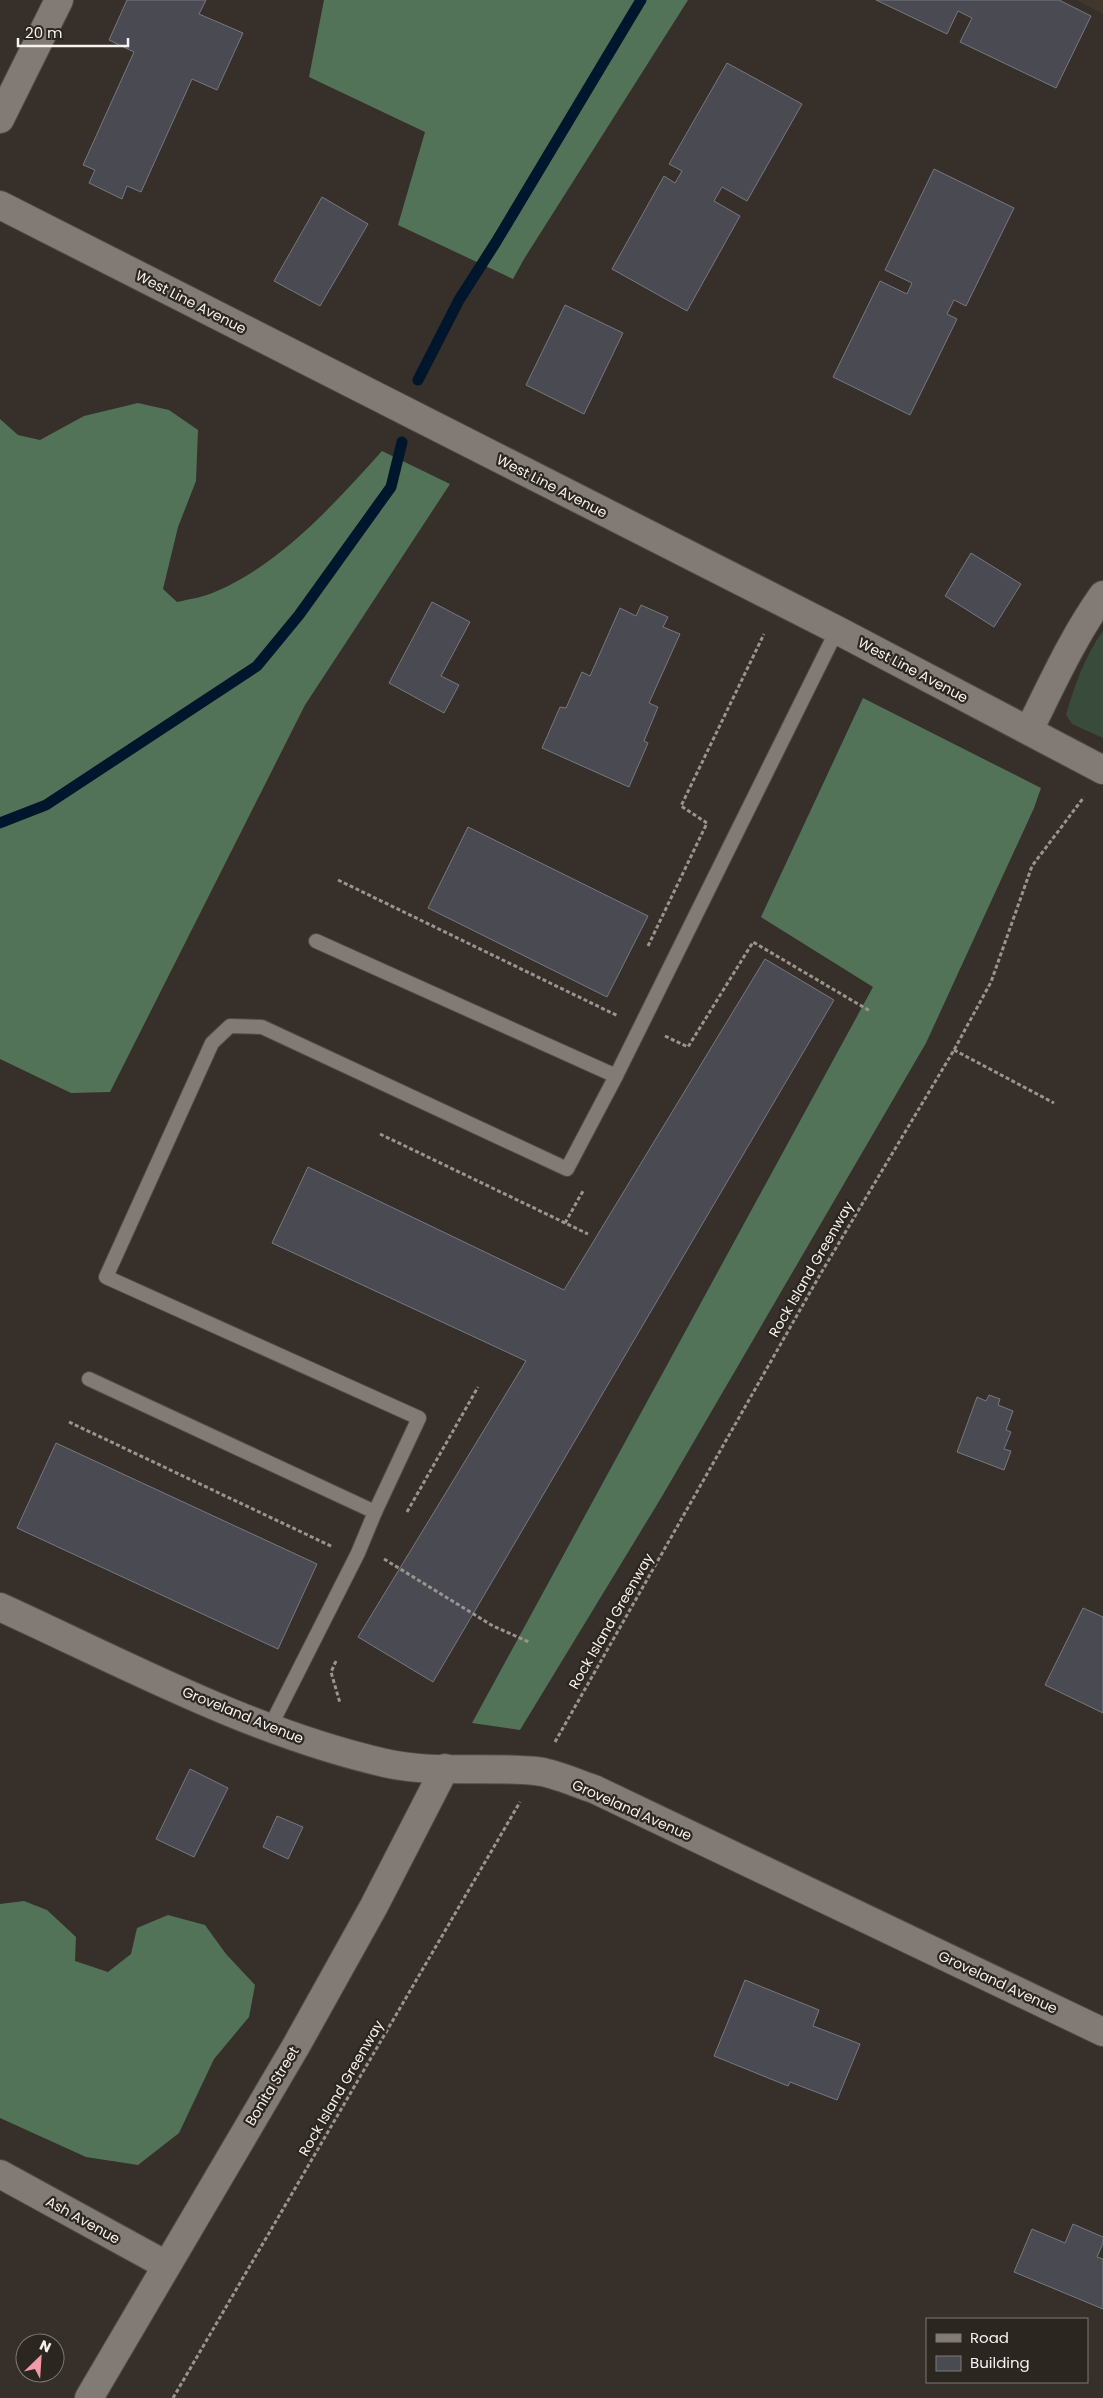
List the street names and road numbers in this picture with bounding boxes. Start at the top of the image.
street label: West Line Avenue [132,265,250,339]
street label: West Line Avenue [493,449,611,523]
street label: West Line Avenue [854,633,972,708]
street label: Rock Island Greenway [764,1197,858,1341]
street label: Rock Island Greenway [564,1549,658,1693]
street label: Groveland Avenue [179,1682,307,1749]
street label: Groveland Avenue [569,1775,695,1846]
street label: Groveland Avenue [935,1946,1061,2019]
street label: Rock Island Greenway [294,2016,388,2160]
street label: Bonita Street [240,2043,304,2129]
street label: Ash Avenue [42,2191,124,2249]

